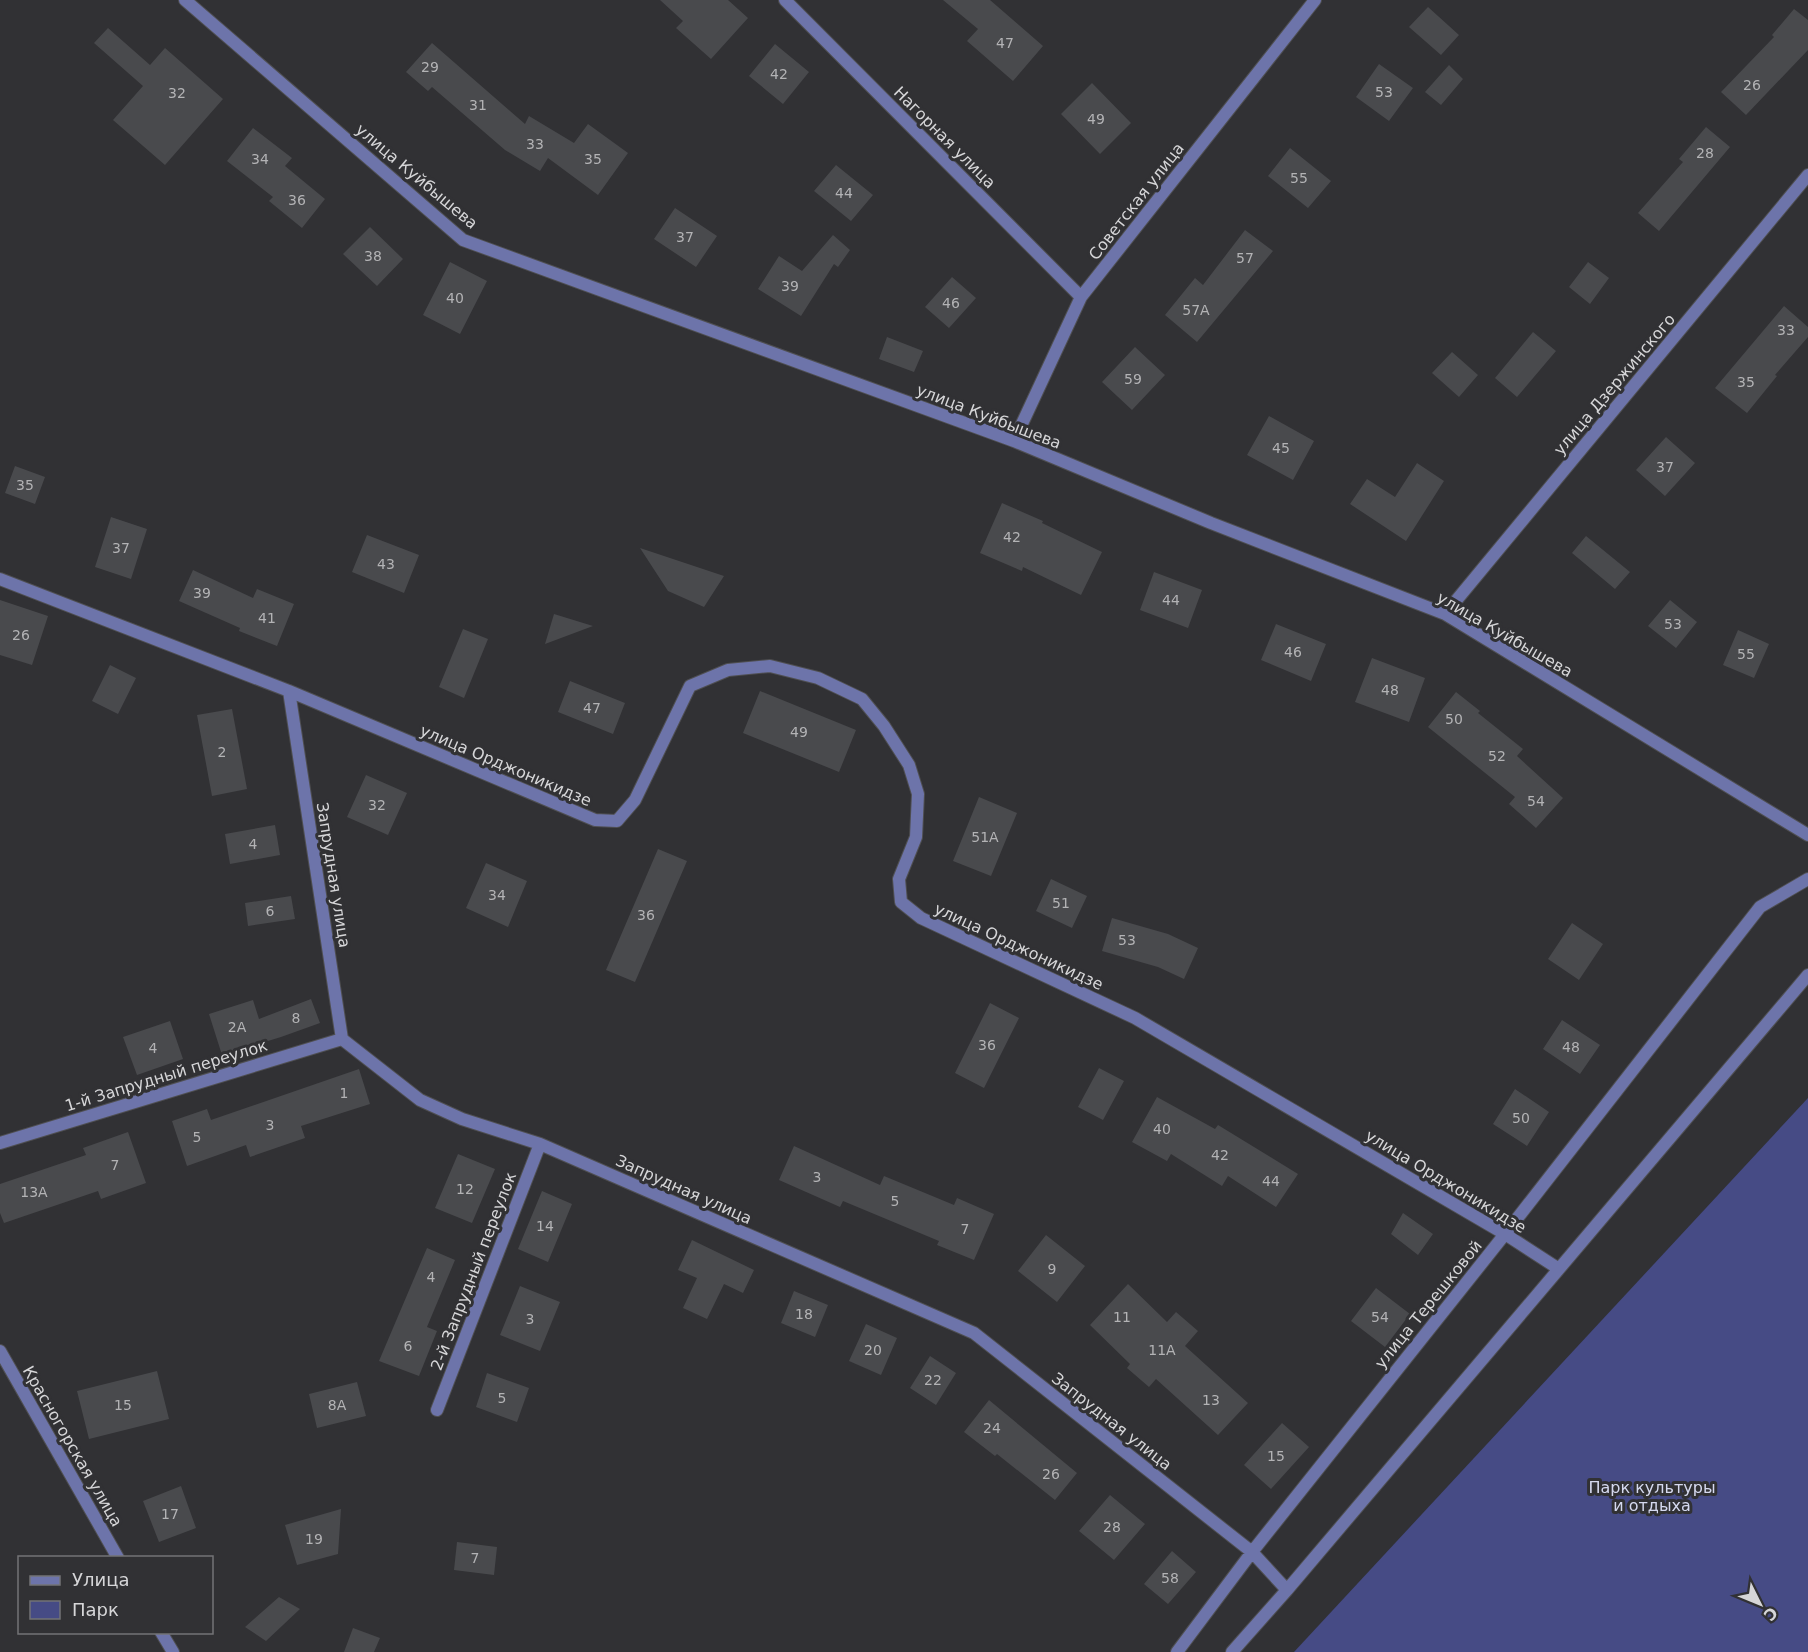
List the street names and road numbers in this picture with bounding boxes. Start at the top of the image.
street label: Нагорная улица [890,83,999,192]
street label: улица Куйбышева [352,120,482,233]
street label: Советская улица [1085,139,1188,264]
street label: улица Дзержинского [1550,310,1679,459]
street label: улица Куйбышева [914,380,1064,453]
street label: улица Куйбышева [1434,588,1576,681]
street label: улица Орджоникидзе [417,721,594,810]
street label: Запрудная улица [313,801,354,949]
street label: улица Орджоникидзе [931,899,1106,994]
street label: 1-й Запрудный переулок [63,1035,270,1115]
street label: улица Орджоникидзе [1362,1126,1530,1237]
street label: Запрудная улица [613,1151,755,1228]
street label: 2-й Запрудный переулок [427,1169,520,1373]
street label: улица Терешковой [1371,1236,1486,1372]
street label: Красногорская улица [19,1362,126,1530]
street label: Запрудная улица [1048,1369,1175,1474]

